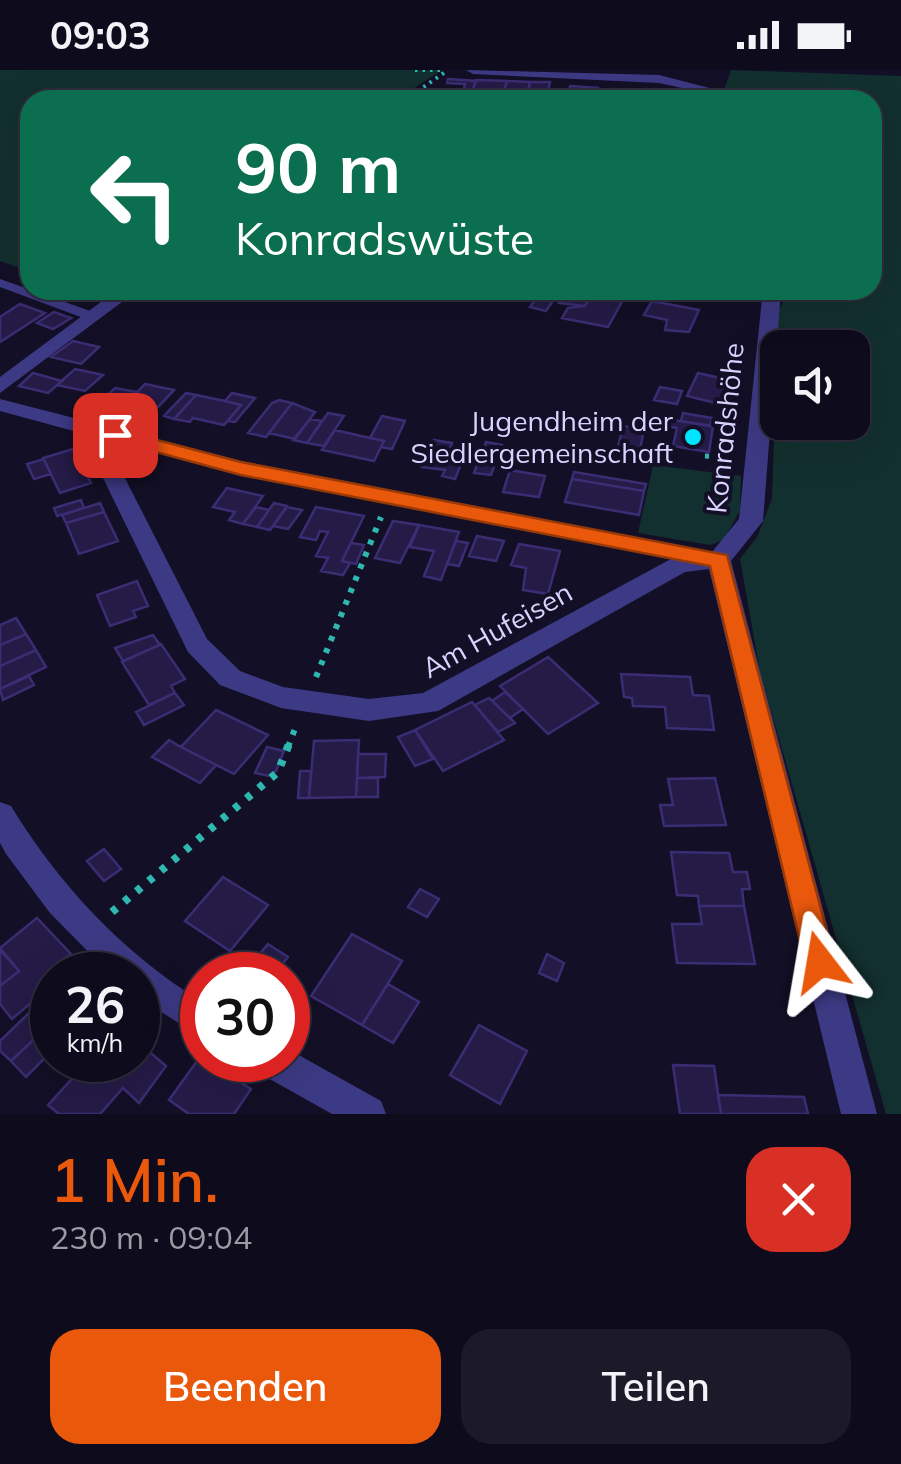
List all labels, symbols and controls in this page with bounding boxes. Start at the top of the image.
text: 09:03 [50,11,151,59]
text: 90 m [235,123,401,211]
icon: left [70,130,200,260]
text: Konradswüste [235,210,534,266]
map controls [760,330,870,440]
button: sound [760,330,870,440]
street label: Konradshöhe [698,341,751,515]
pin [73,393,158,478]
place label: Jugendheim der Siedlergemeinschaft [410,403,674,470]
icon: arrive [88,408,143,463]
marker: Jugendheim der Siedlergemeinschaft [682,426,704,448]
street label: Am Hufeisen [415,574,578,685]
position arrow [768,910,872,1014]
speed limit sign: 30 [180,952,310,1082]
text: 26 [65,973,125,1036]
text: km/h [67,1027,123,1058]
text: 1 Min. [50,1142,219,1217]
button: close [746,1147,851,1252]
text: 230 m · 09:04 [50,1217,252,1257]
button: Beenden [50,1329,441,1444]
button: Teilen [461,1329,851,1444]

